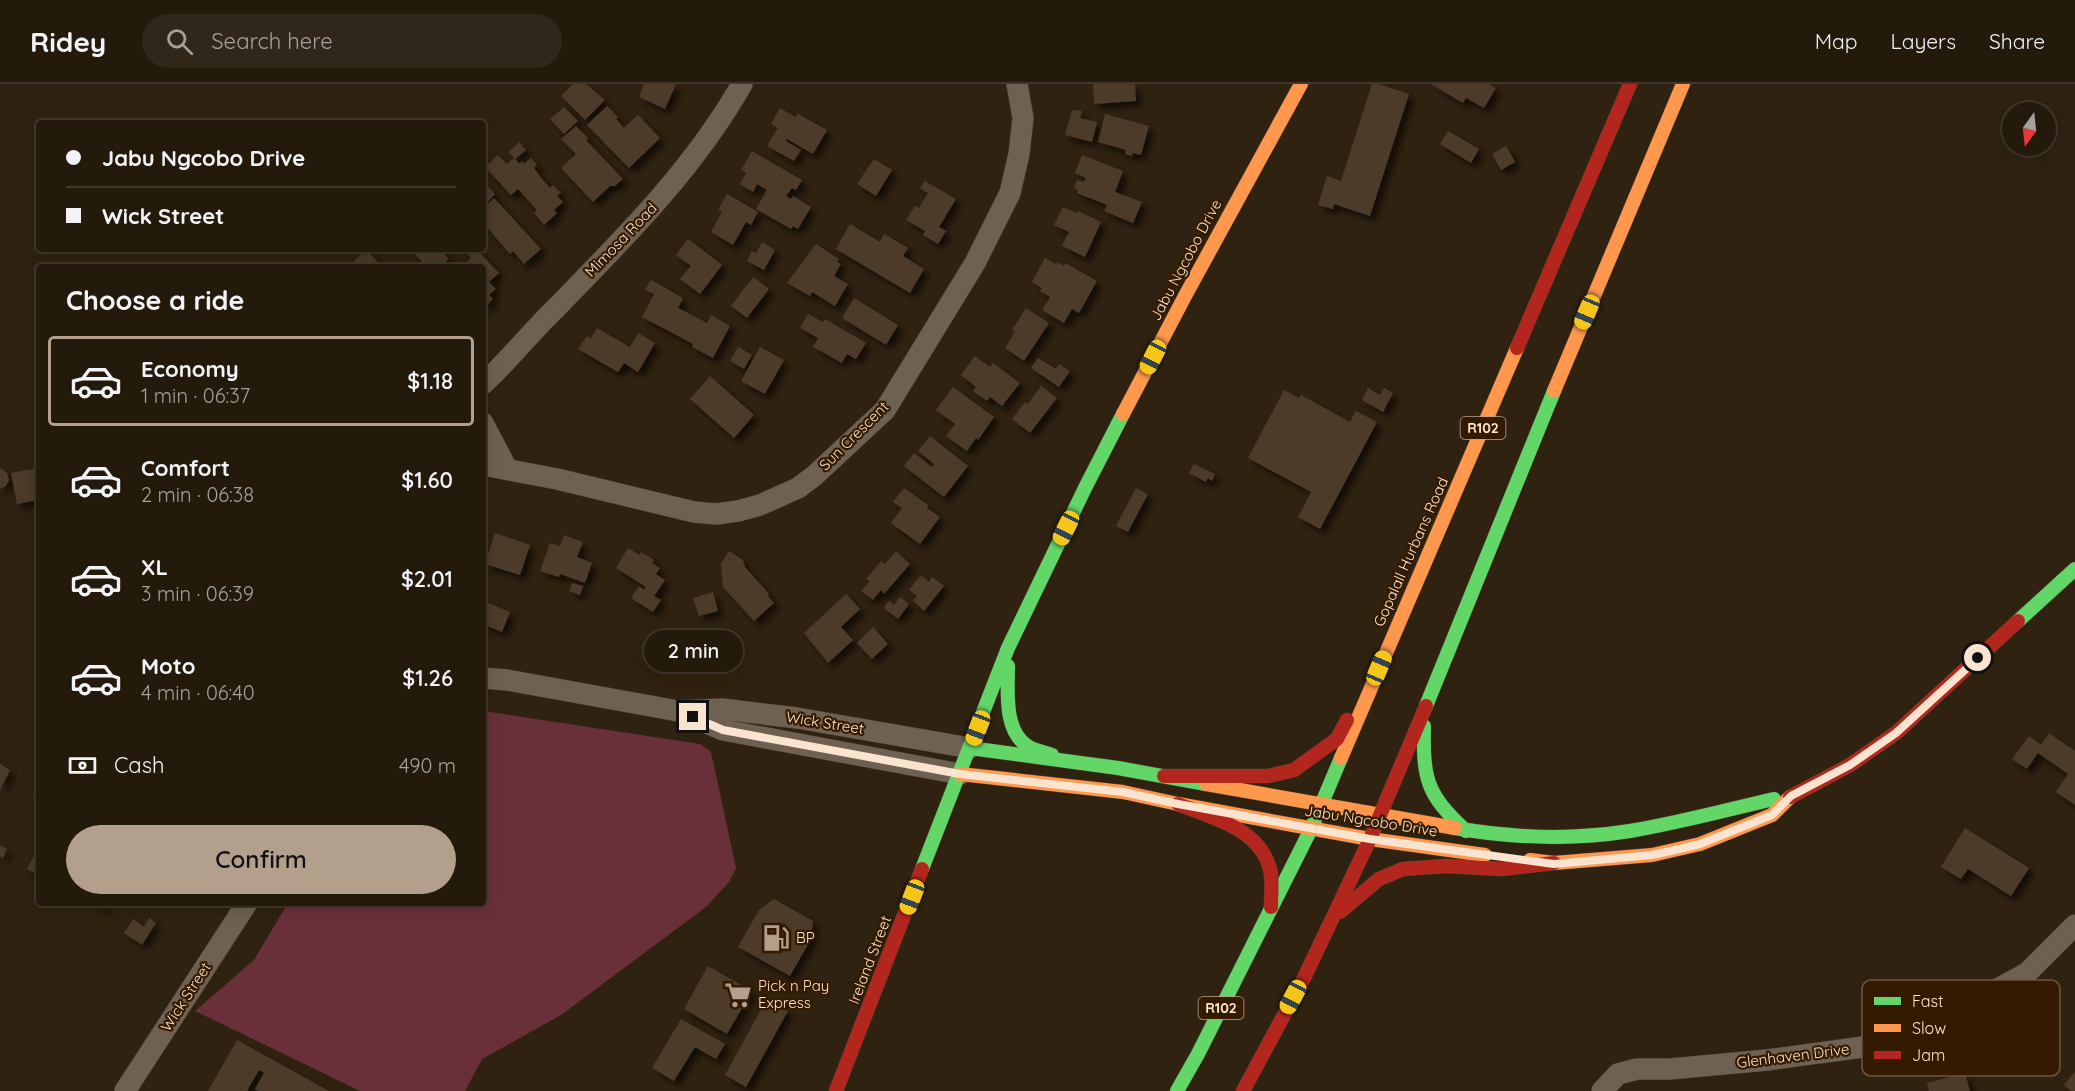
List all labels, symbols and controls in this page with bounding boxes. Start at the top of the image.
search box [142,14,562,68]
text: Ridey [30,24,106,59]
icon: search [163,25,196,58]
text: Search here [211,27,333,55]
text: Map [1815,28,1858,54]
text: Layers [1891,28,1956,54]
text: Share [1989,28,2045,54]
north arrow [2002,102,2056,156]
map controls [2002,102,2056,156]
text: Jabu Ngcobo Drive [102,144,305,172]
street label: Jabu Ngcobo Drive [1146,196,1226,324]
street label: Mimosa Road [580,199,661,281]
text: Wick Street [102,202,224,230]
text: Choose a ride [66,283,244,317]
car [1572,292,1602,332]
car [1137,337,1169,377]
icon: car [69,354,123,408]
text: Economy [141,355,239,383]
text: $1.18 [407,367,453,395]
text: 1 min · 06:37 [141,383,250,408]
street label: Sun Crescent [815,397,892,474]
road number: R102 [1460,417,1506,439]
icon: car [69,453,123,507]
text: Comfort [141,454,230,482]
text: $1.60 [401,466,453,494]
street label: Gopalall Hurbans Road [1369,474,1452,629]
text: 2 min · 06:38 [141,482,254,507]
car [1050,508,1082,548]
icon: car [69,552,123,606]
text: XL [141,553,168,581]
text: $2.01 [401,565,453,593]
text: 3 min · 06:39 [141,581,254,606]
callout: 2 min [644,630,742,672]
text: 2 min [668,638,719,663]
route start [1964,644,1991,671]
car [1364,648,1394,688]
icon: car [69,651,123,705]
text: Moto [141,652,195,680]
text: $1.26 [402,664,453,692]
text: 4 min · 06:40 [141,680,255,705]
route end [679,703,706,730]
street label: Wick Street [785,707,865,738]
car [963,708,993,748]
icon: cash [66,749,99,782]
text: Cash [114,751,165,779]
text: 490 m [399,753,456,778]
street label: Jabu Ngcobo Drive [1303,801,1439,840]
button: Confirm [66,825,456,894]
car [897,877,927,917]
street label: Ireland Street [844,913,895,1007]
fuel station icon: BP [761,923,791,953]
place label: BP [796,928,815,947]
street label: Wick Street [156,959,215,1035]
place label: Pick n Pay Express [758,976,829,1012]
car [1277,977,1309,1017]
supermarket icon: Pick n Pay Express [723,980,753,1010]
legend [1862,980,2060,1076]
text: Fast [1912,991,1943,1011]
road number: R102 [1198,997,1244,1019]
text: Slow [1912,1018,1946,1038]
street label: Glenhaven Drive [1735,1039,1850,1072]
text: Jam [1912,1045,1945,1065]

